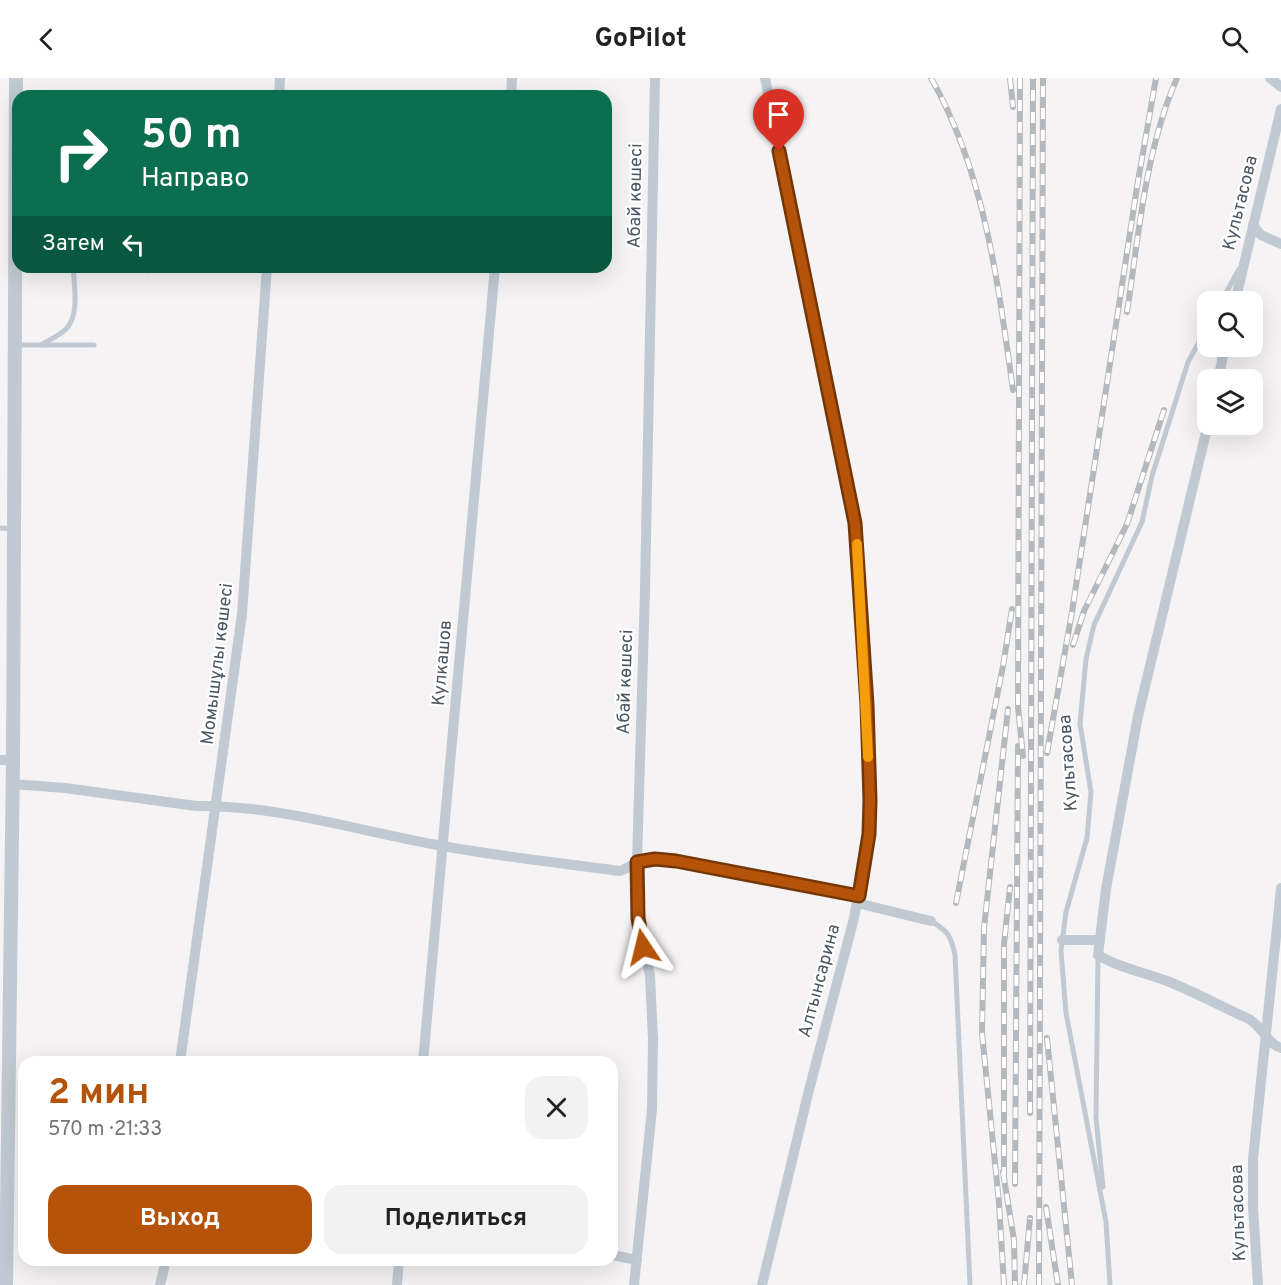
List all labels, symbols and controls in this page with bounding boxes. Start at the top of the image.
text: GoPilot [594,22,687,56]
icon: back [30,23,63,56]
icon: search [1218,23,1251,56]
pin [753,89,804,151]
icon: arrive [762,98,795,131]
text: 50 m [141,110,242,163]
icon: right [42,114,120,192]
street label: Абай көшесі [624,143,648,249]
street label: Культасова [1218,153,1264,253]
text: Направо [141,162,249,196]
icon: left [117,228,150,261]
text: Затем [42,231,105,258]
map controls [1197,291,1263,435]
button: search [1197,291,1263,357]
button: layers [1197,369,1263,435]
street label: Момышұлы көшесі [197,582,239,746]
street label: Кулкашов [428,619,458,707]
street label: Абай көшесі [613,629,639,735]
street label: Культасова [1054,714,1084,812]
position arrow [611,915,675,979]
street label: Алтынсарина [794,922,846,1040]
text: 2 мин [48,1071,149,1117]
button: close [525,1076,588,1139]
text: 570 m · 21:33 [48,1117,162,1143]
street label: Культасова [1226,1164,1252,1262]
button: Выход [48,1185,312,1254]
button: Поделиться [324,1185,588,1254]

